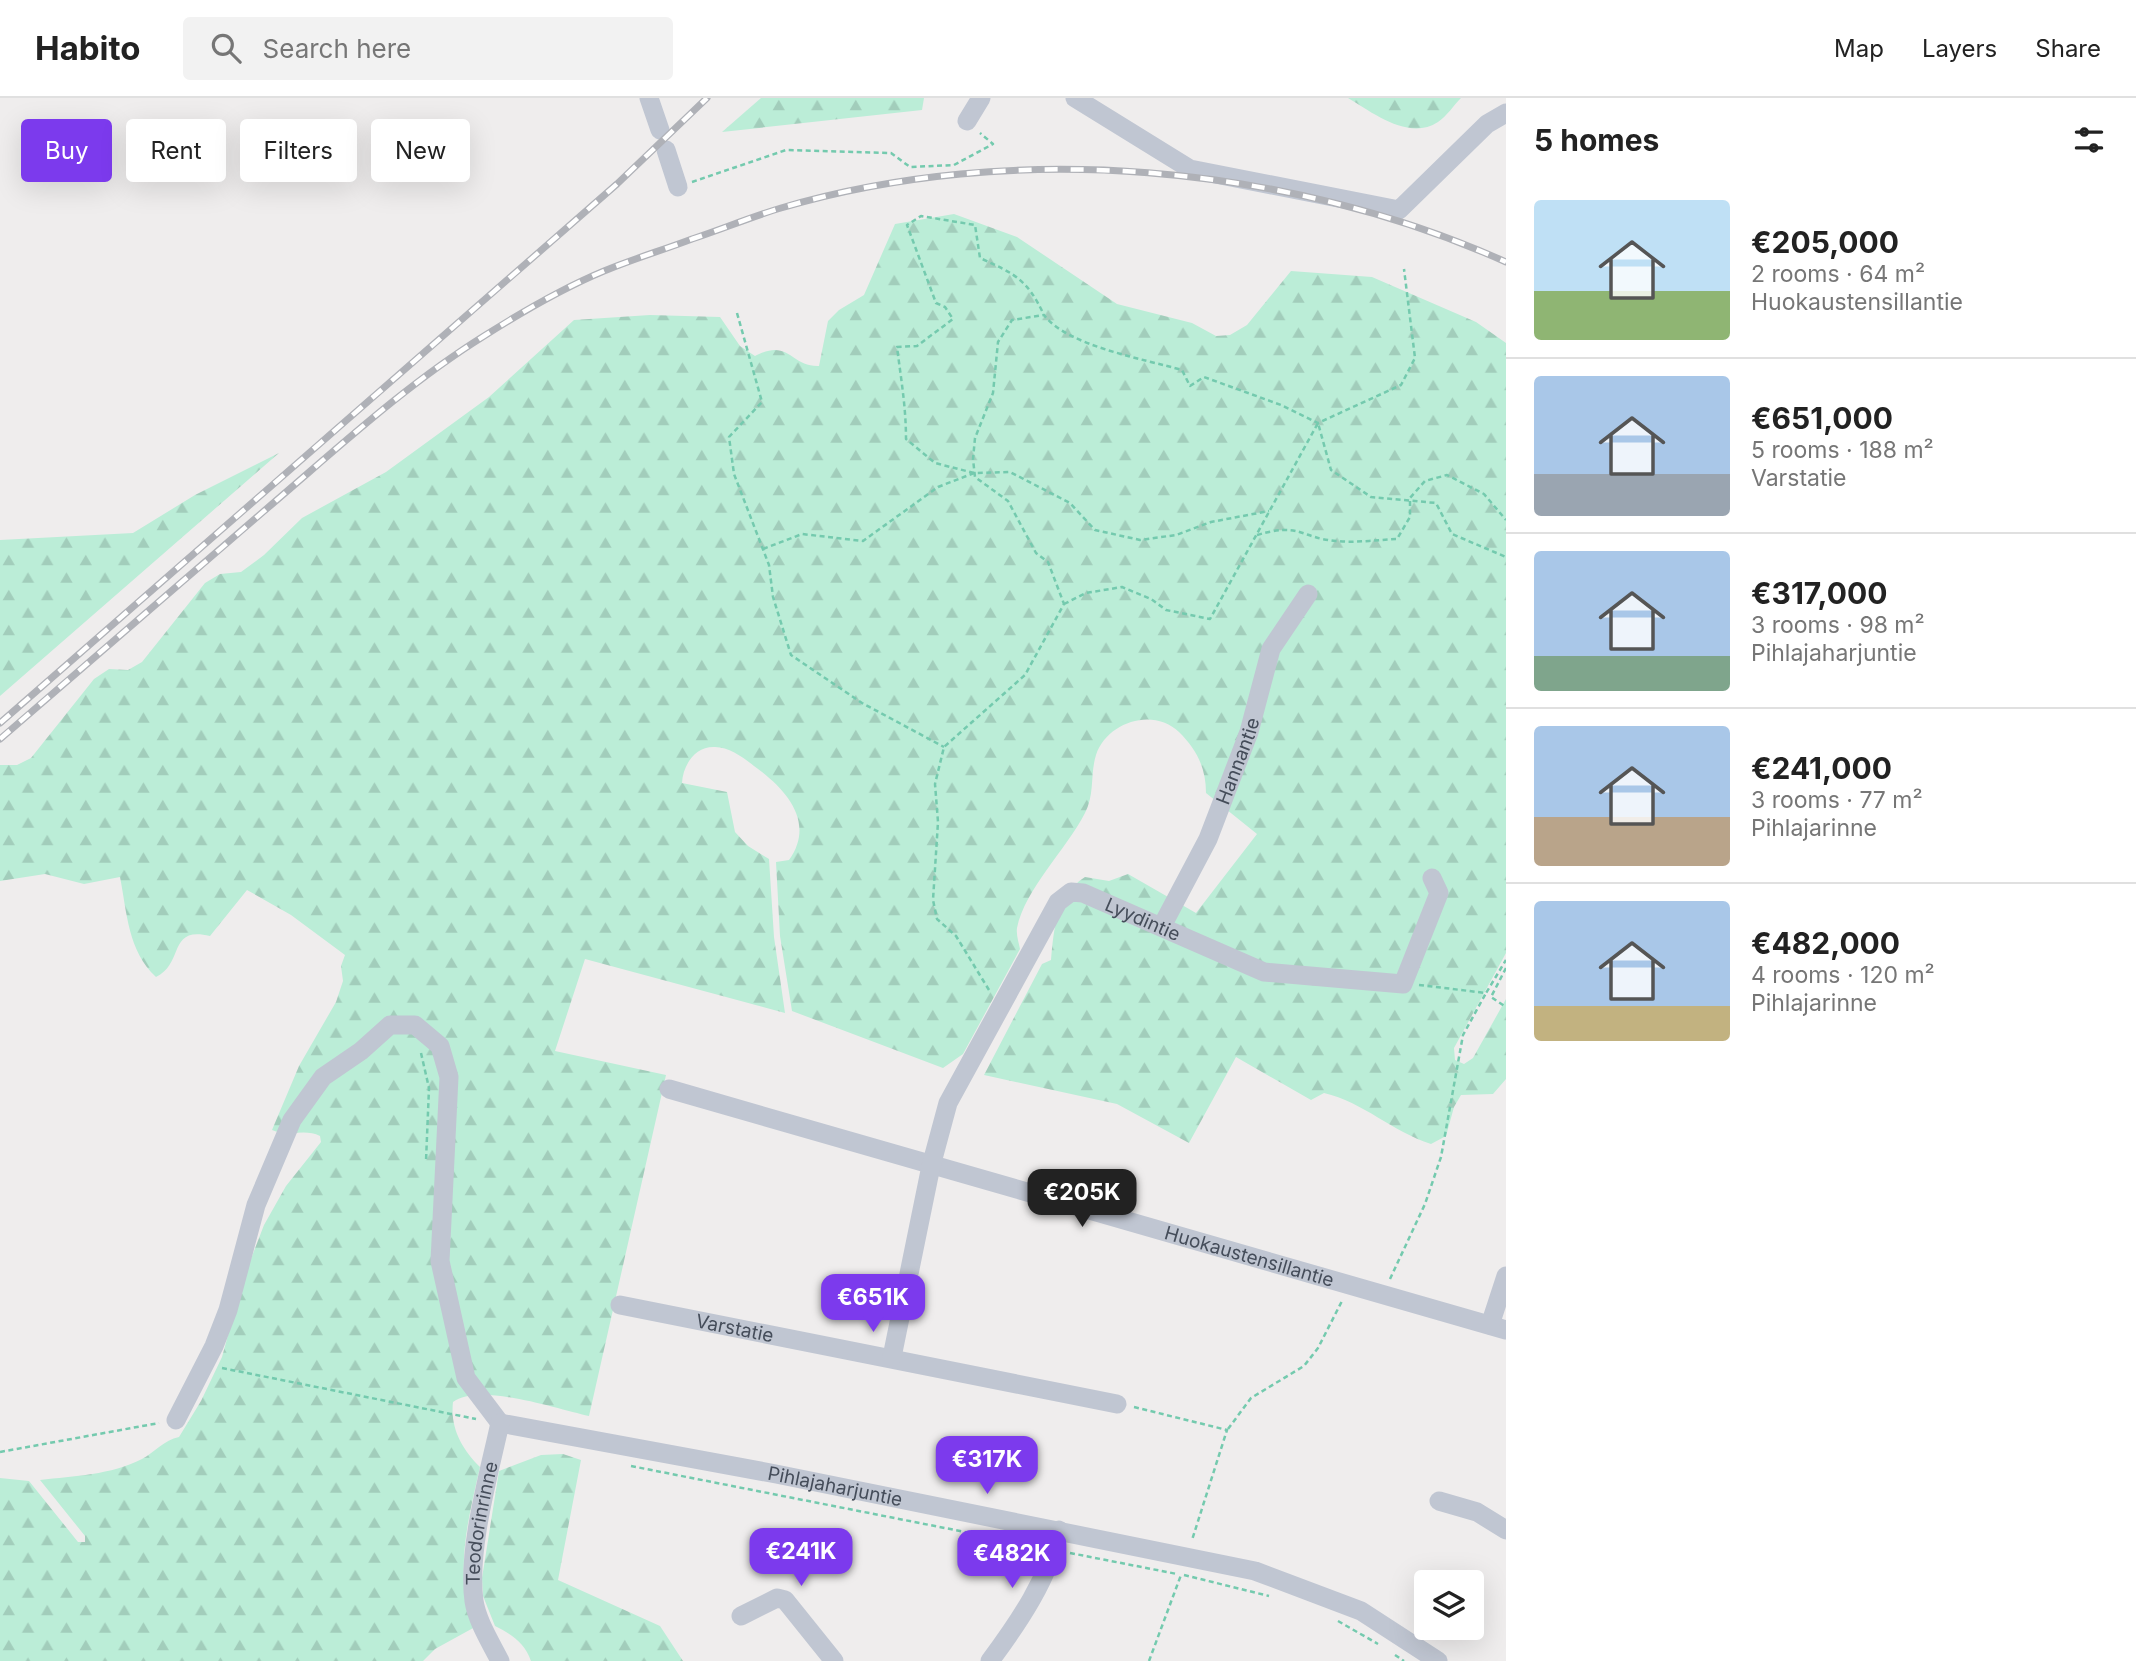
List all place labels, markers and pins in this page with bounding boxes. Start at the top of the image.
pin: €205K [1033,1170,1131,1229]
pin: €651K [824,1274,922,1334]
pin: €317K [938,1436,1036,1496]
pin: €241K [752,1528,850,1588]
pin: €482K [963,1530,1061,1590]

